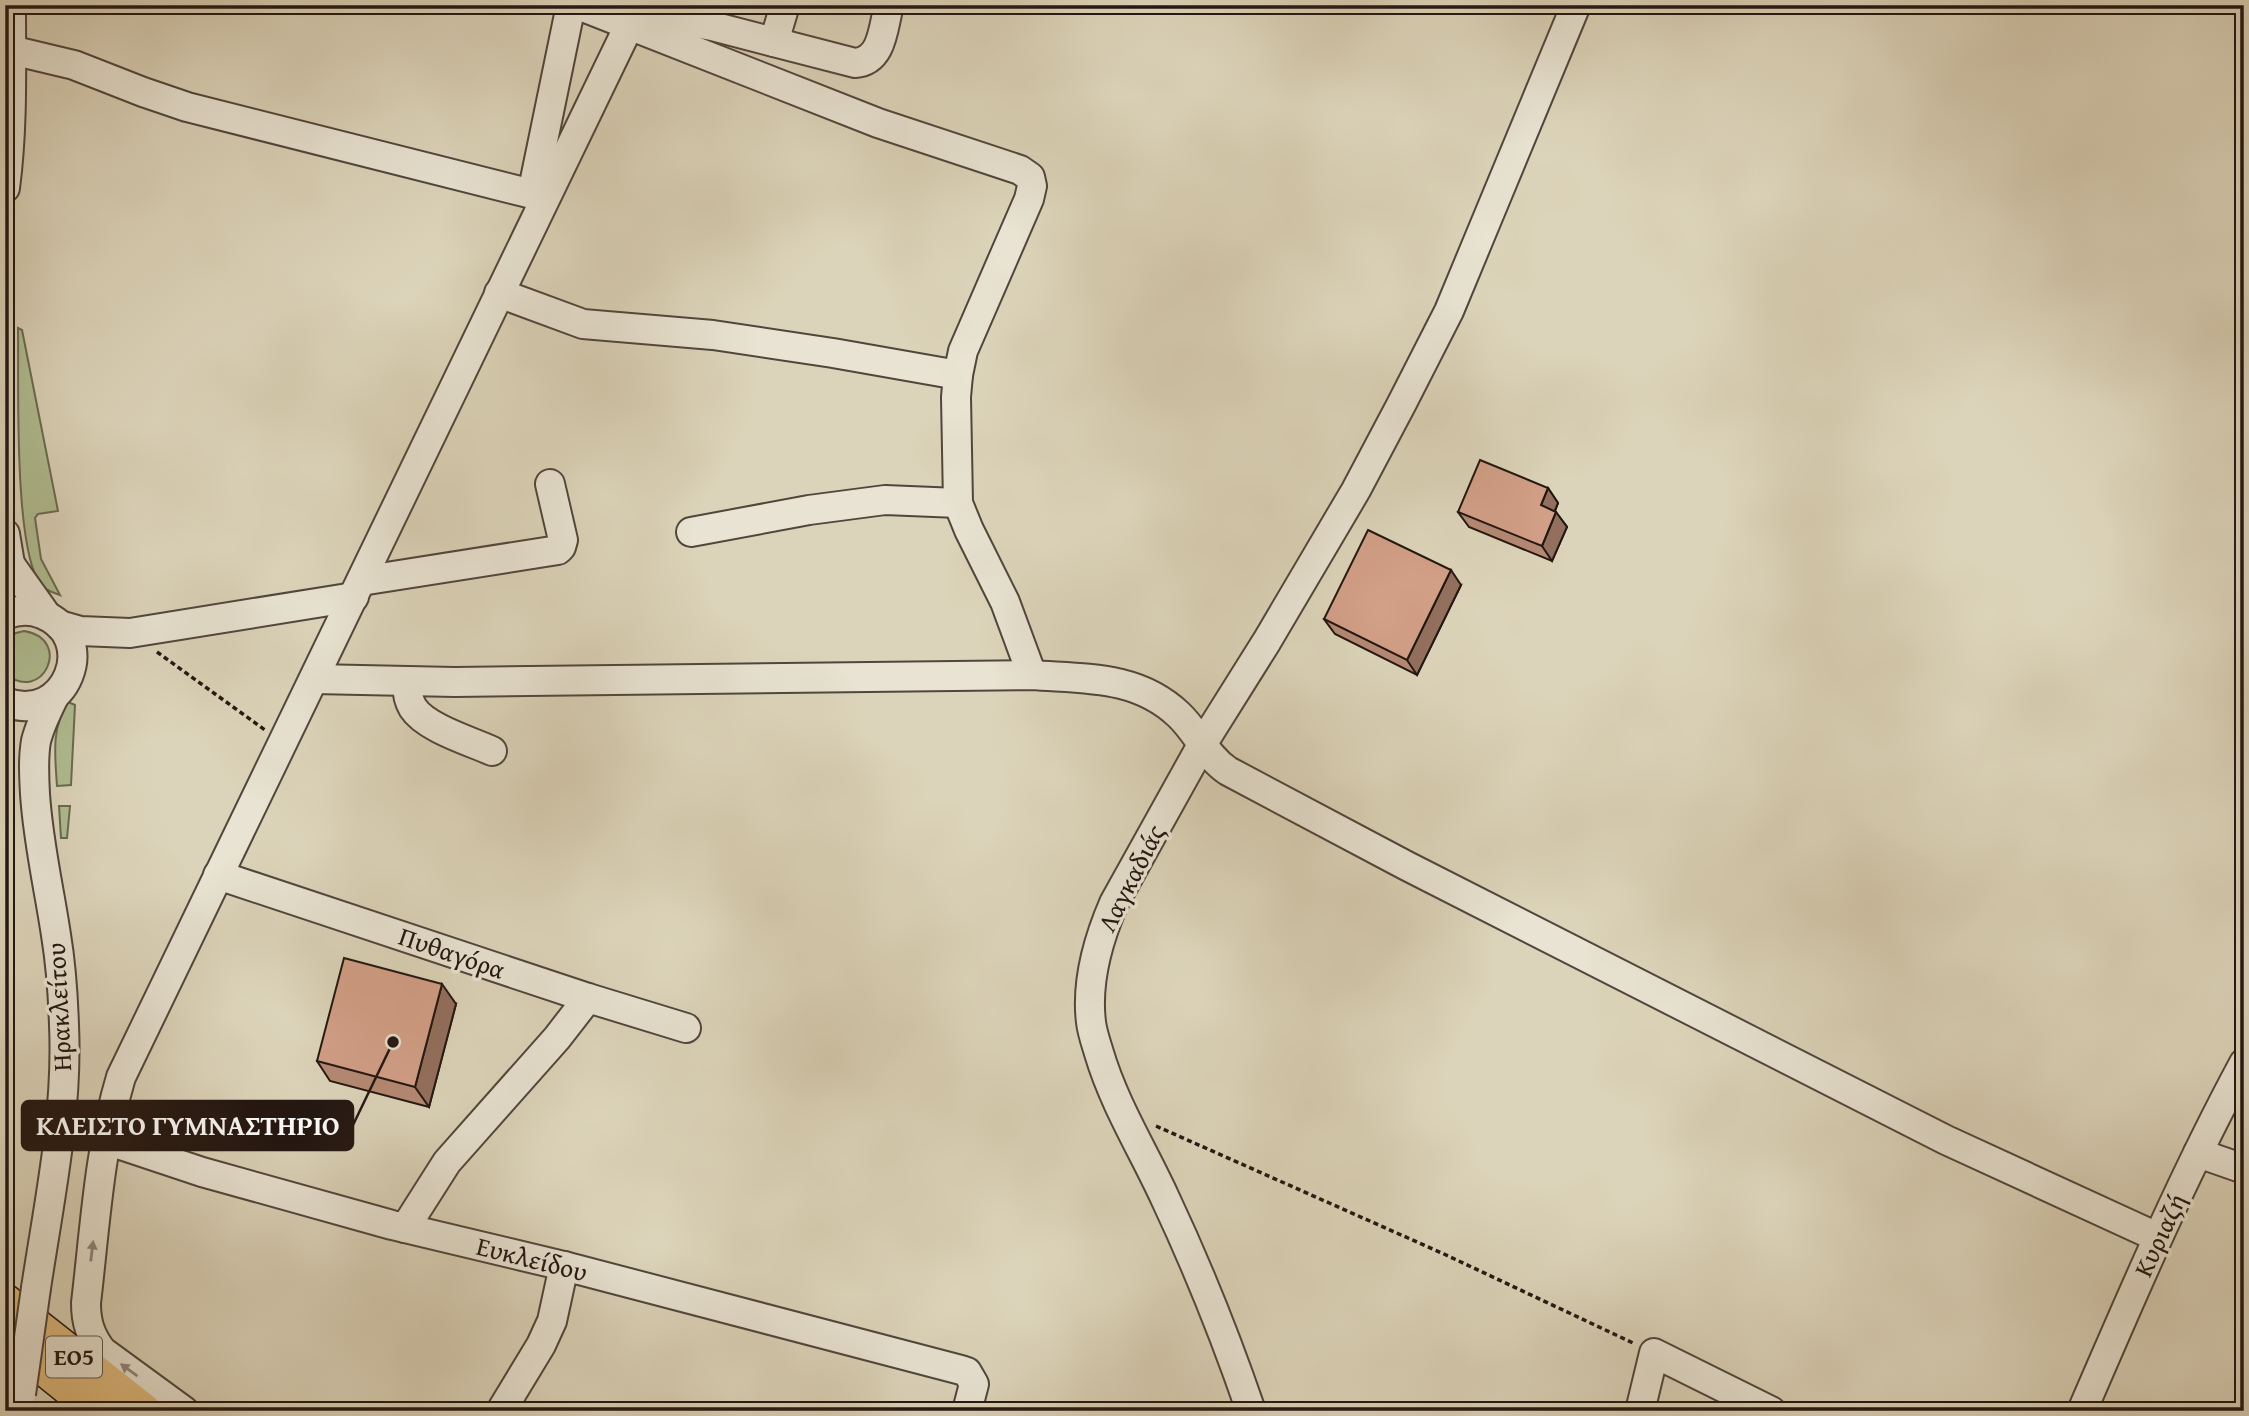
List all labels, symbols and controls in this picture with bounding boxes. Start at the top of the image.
street label: Λαγκαδιάς [1087,817,1174,938]
street label: Πυθαγόρα [394,916,511,989]
street label: Ηρακλείτου [36,942,81,1072]
callout: ΚΛΕΙΣΤΟ ΓΥΜΝΑΣΤΗΡΙΟ [22,1101,353,1150]
text: ΚΛΕΙΣΤΟ ΓΥΜΝΑΣΤΗΡΙΟ [36,1104,340,1145]
street label: Κυριαζή [2123,1187,2196,1283]
street label: Ευκλείδου [472,1226,592,1291]
one-way arrow [86,1240,97,1262]
road number: ΕΟ5 [46,1336,102,1378]
one-way arrow [120,1364,138,1378]

